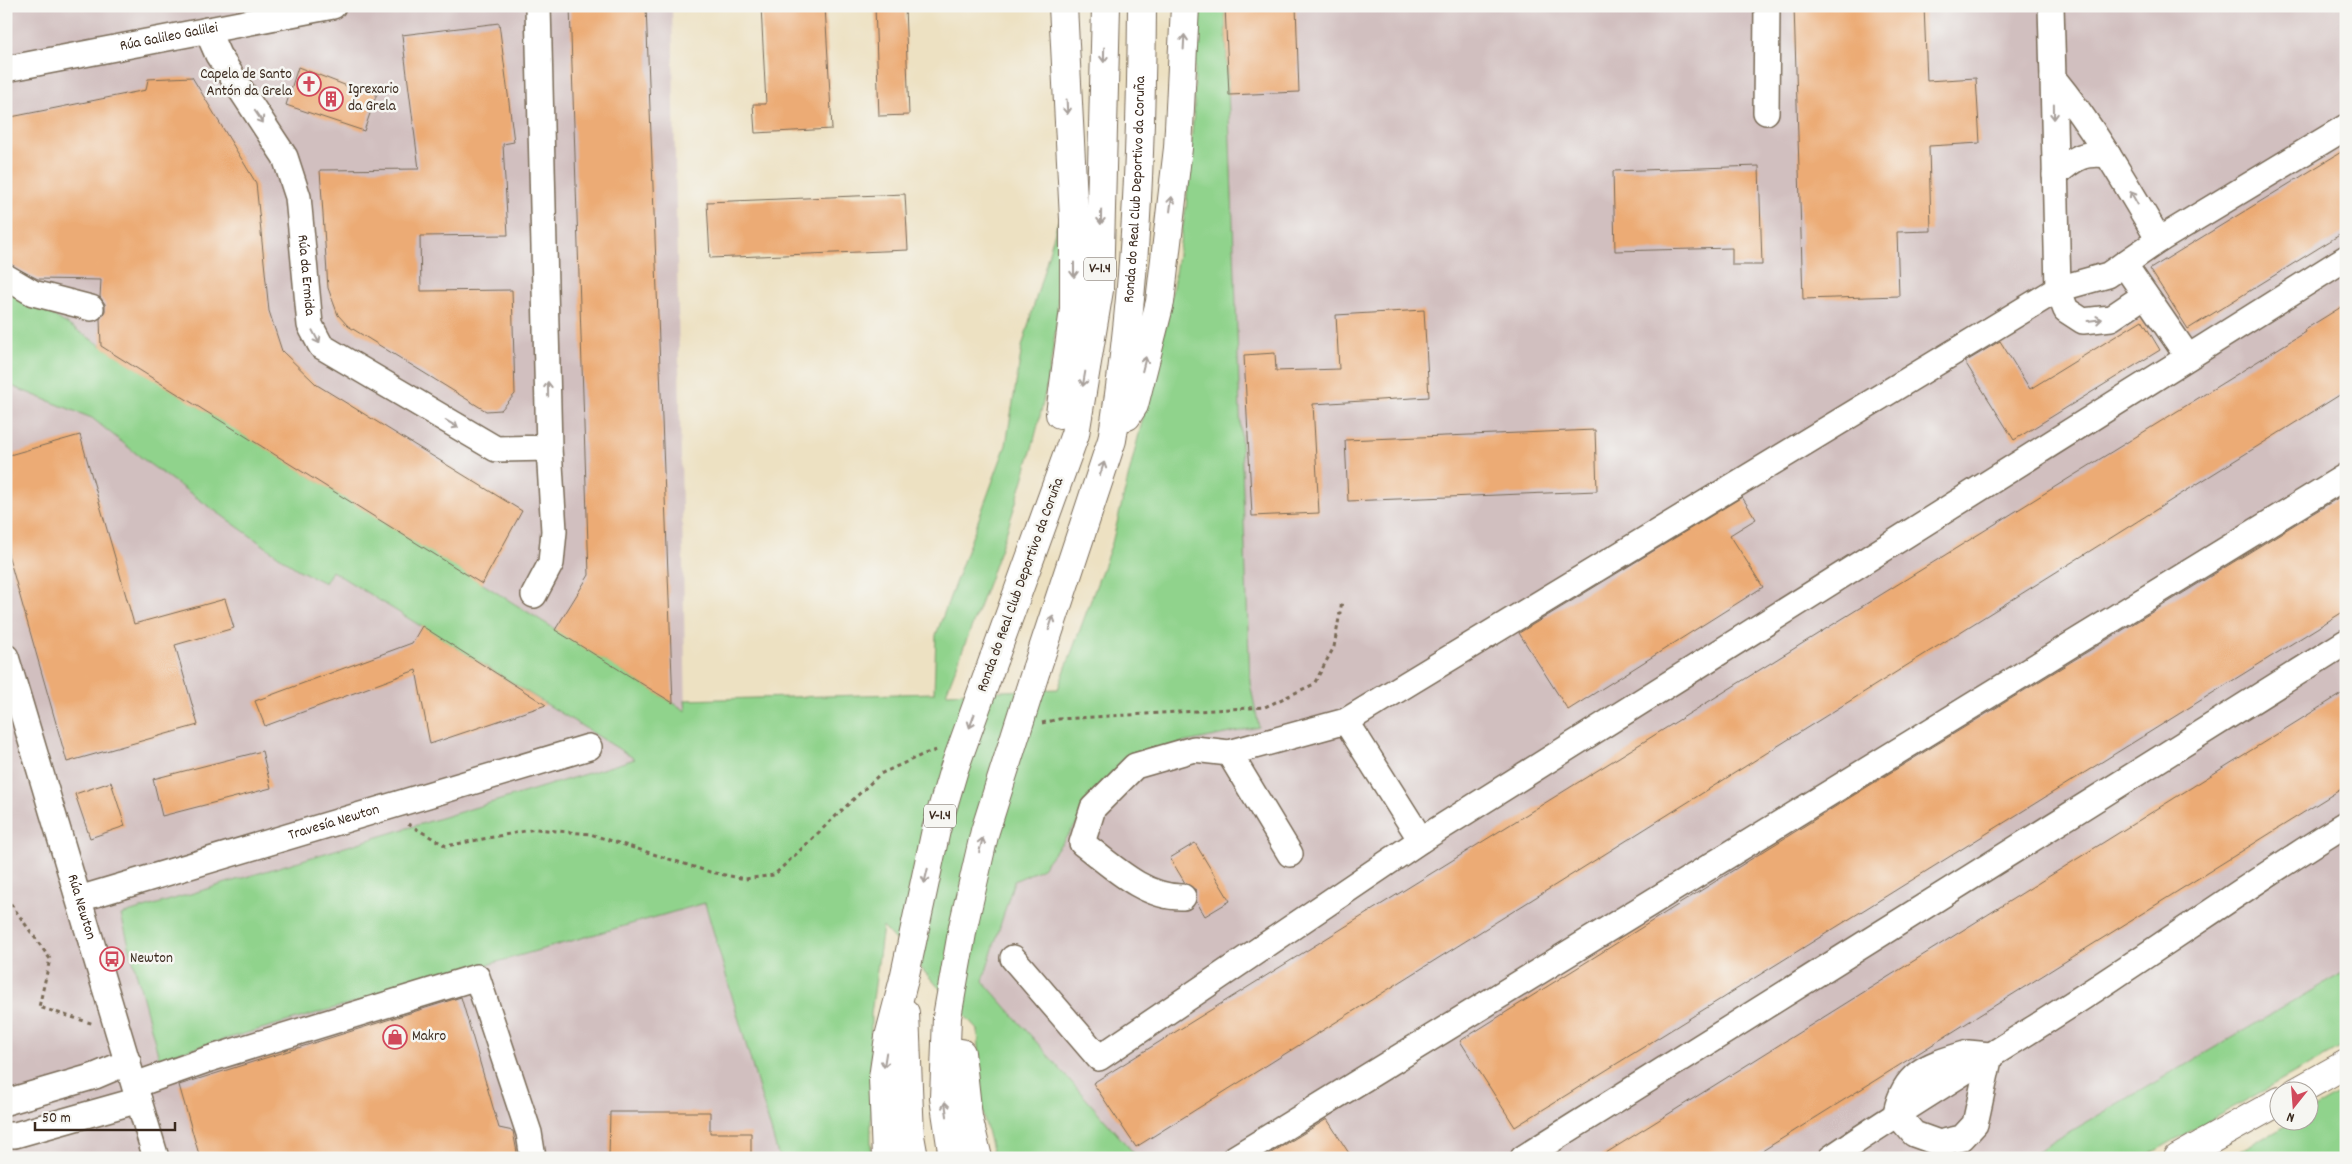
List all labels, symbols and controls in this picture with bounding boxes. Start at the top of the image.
street label: Rúa Galileo Galilei [118,17,220,58]
one-way arrow [1180,35,1189,51]
one-way arrow [1100,47,1109,63]
place label: Capela de Santo Antón da Grela [200,64,293,103]
church icon: Capela de Santo Antón da Grela [296,71,322,97]
street label: Ronda do Real Club Deportivo da Coruña [1119,75,1152,304]
place label: Igrexario da Grela [348,79,399,118]
building icon: Igrexario da Grela [318,86,344,112]
one-way arrow [1063,99,1072,115]
one-way arrow [2049,104,2059,120]
one-way arrow [254,109,264,123]
one-way arrow [2129,192,2139,206]
one-way arrow [1166,196,1176,212]
one-way arrow [1096,209,1106,225]
street label: Rúa da Ermida [291,234,320,318]
road number: V-1.4 [1084,258,1116,280]
one-way arrow [1069,261,1079,277]
one-way arrow [2087,315,2103,325]
one-way arrow [312,329,322,344]
one-way arrow [1140,357,1149,373]
one-way arrow [1079,370,1089,386]
one-way arrow [543,381,553,398]
one-way arrow [445,419,459,429]
one-way arrow [1098,462,1108,478]
street label: Ronda do Real Club Deportivo da Coruña [972,474,1070,695]
one-way arrow [1047,616,1056,632]
one-way arrow [966,713,975,728]
street label: Travesía Newton [286,799,382,847]
road number: V-1.4 [924,804,956,828]
one-way arrow [977,838,986,854]
one-way arrow [921,868,930,884]
street label: Rúa Newton [61,872,101,942]
bus stop icon: Newton [99,946,125,972]
place label: Newton [130,948,173,970]
shop icon: Makro [382,1024,408,1050]
place label: Makro [412,1026,447,1048]
one-way arrow [880,1052,890,1068]
north arrow [2270,1082,2320,1132]
scale bar [35,1099,175,1131]
one-way arrow [941,1102,951,1118]
text: N [2284,1106,2297,1127]
text: 50 m [42,1108,71,1130]

